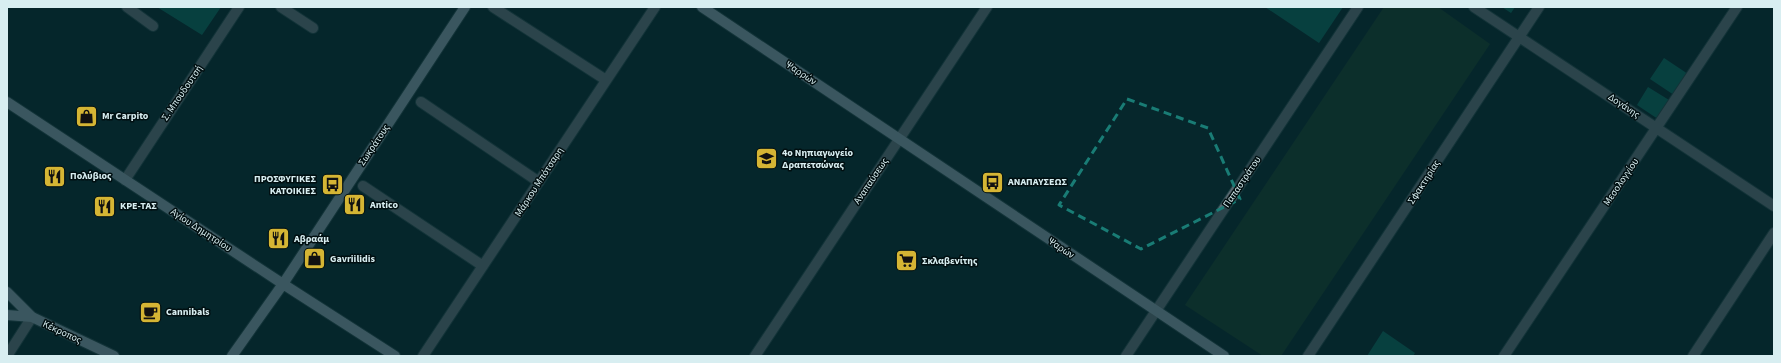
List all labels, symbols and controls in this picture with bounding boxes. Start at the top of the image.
street label: Ψαρρών [783,57,820,89]
street label: Σ. Μπουδουτσή [158,62,206,124]
street label: Δογάνης [1605,90,1643,122]
shop icon: Mr Carpito [74,103,100,129]
place label: Mr Carpito [102,109,149,123]
street label: Σωκράτους [355,121,393,169]
street label: Μάρκου Μπότσαρη [511,145,567,219]
school or university icon: 4ο Νηπιαγωγείο Δραπετσώνας [754,146,780,172]
place label: 4ο Νηπιαγωγείο Δραπετσώνας [782,146,854,172]
street label: Αναπαύσεως [850,154,892,207]
street label: Παπαστράτου [1220,154,1264,210]
street label: Μεσολογγίου [1600,155,1642,209]
street label: Σφακτηρίας [1404,157,1444,207]
restaurant icon: Πολύβιος [42,163,68,189]
place label: Πολύβιος [70,169,112,183]
bus stop icon: ΑΝΑΠΑΥΣΕΩΣ [979,169,1005,195]
place label: ΠΡΟΣΦΥΓΙΚΕΣ ΚΑΤΟΙΚΙΕΣ [254,172,317,198]
bus stop icon: ΠΡΟΣΦΥΓΙΚΕΣ ΚΑΤΟΙΚΙΕΣ [319,172,345,198]
place label: ΑΝΑΠΑΥΣΕΩΣ [1007,175,1068,189]
restaurant icon: Antico [342,192,368,218]
restaurant icon: ΚΡΕ-ΤΑΣ [91,193,117,219]
place label: Antico [369,198,398,212]
place label: ΚΡΕ-ΤΑΣ [120,199,157,213]
street label: Αγίου Δημητρίου [168,205,234,255]
restaurant icon: Αβραάμ [265,226,291,252]
place label: Αβραάμ [293,232,329,246]
street label: Ψαρών [1045,234,1077,262]
shop icon: Gavriilidis [302,246,328,272]
supermarket icon: Σκλαβενίτης [894,248,920,274]
place label: Gavriilidis [330,252,375,266]
place label: Σκλαβενίτης [922,254,978,268]
cafe icon: Cannibals [137,299,163,325]
place label: Cannibals [166,305,210,319]
street label: Κέκροπος [40,317,84,347]

